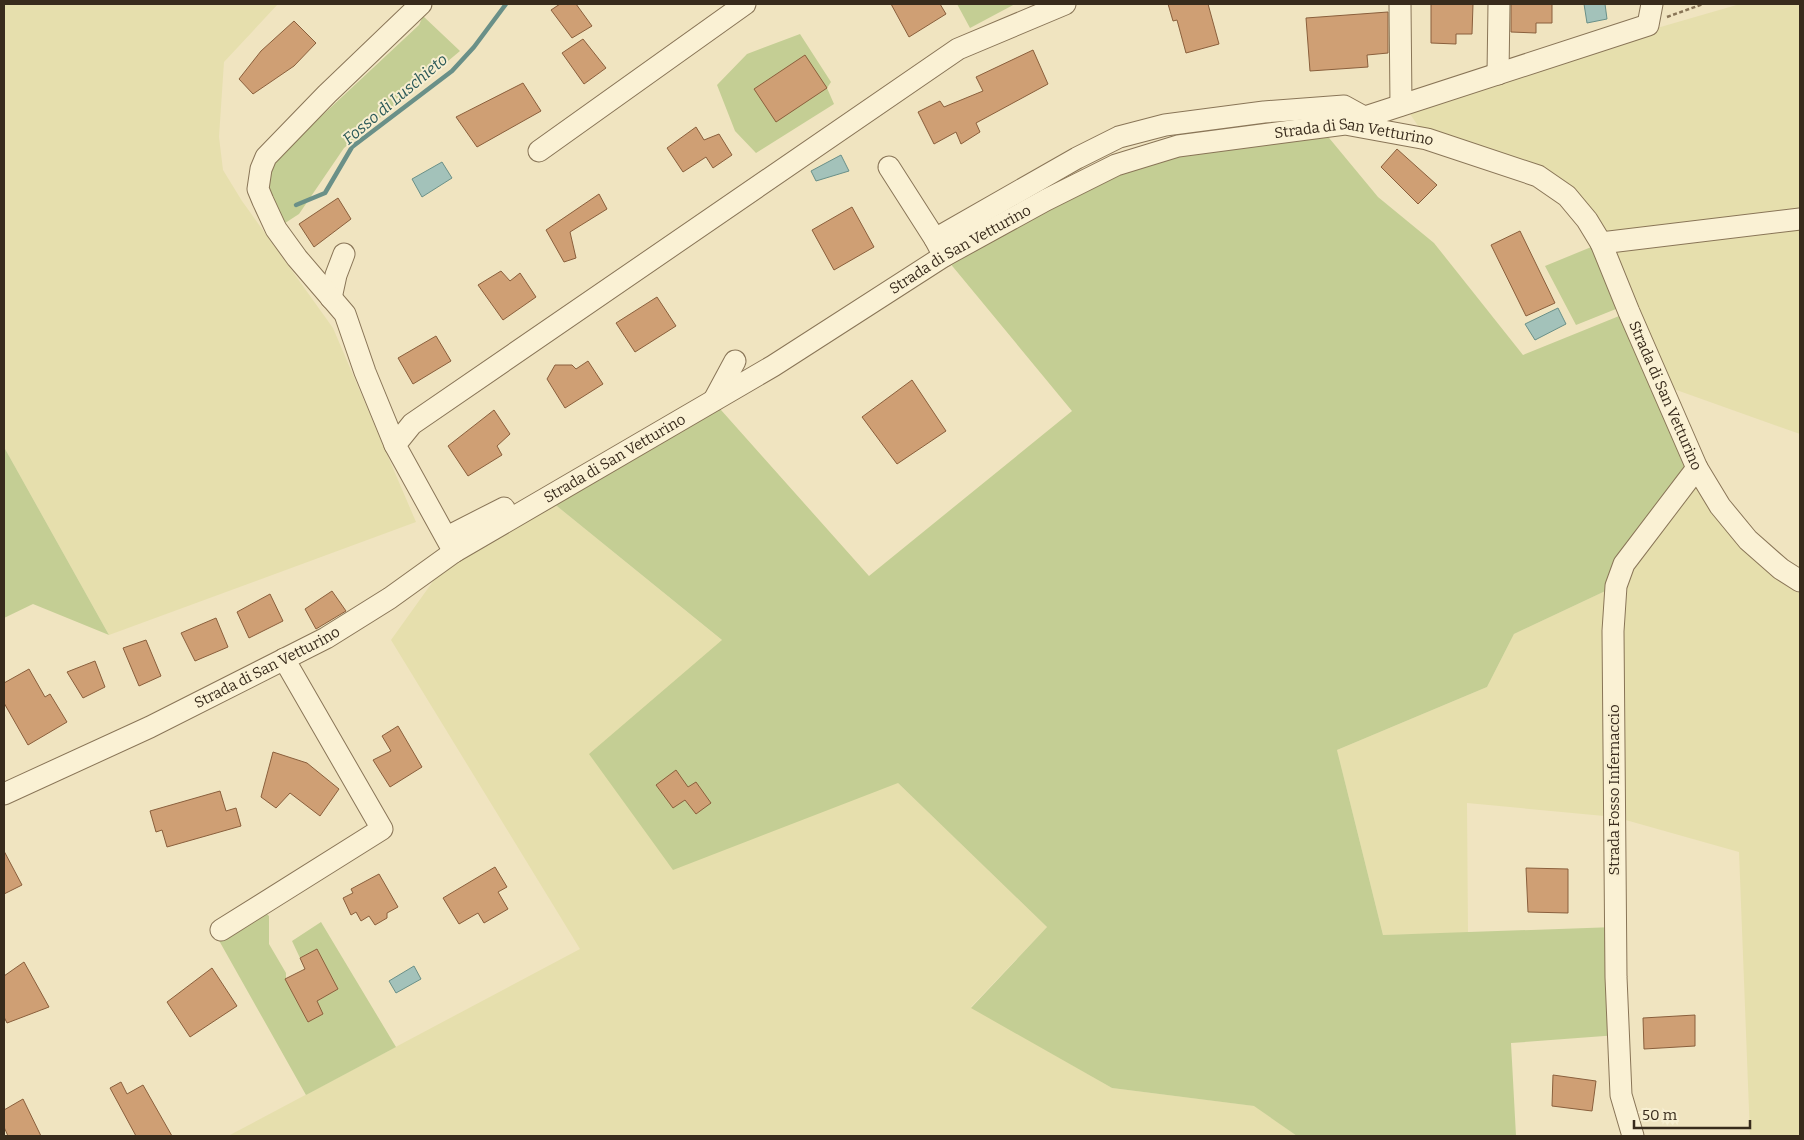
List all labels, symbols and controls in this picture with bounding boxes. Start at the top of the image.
water label: Fosso di Luschieto [339,50,451,148]
street label: Strada di San Vetturino [1273,115,1436,150]
street label: Strada di San Vetturino [886,201,1034,298]
street label: Strada di San Vetturino [1625,318,1706,473]
street label: Strada di San Vetturino [540,410,689,507]
street label: Strada di San Vetturino [191,623,343,712]
street label: Strada Fosso Infernaccio [1605,704,1623,876]
scale bar [1634,1098,1750,1130]
text: 50 m [1642,1106,1678,1124]

